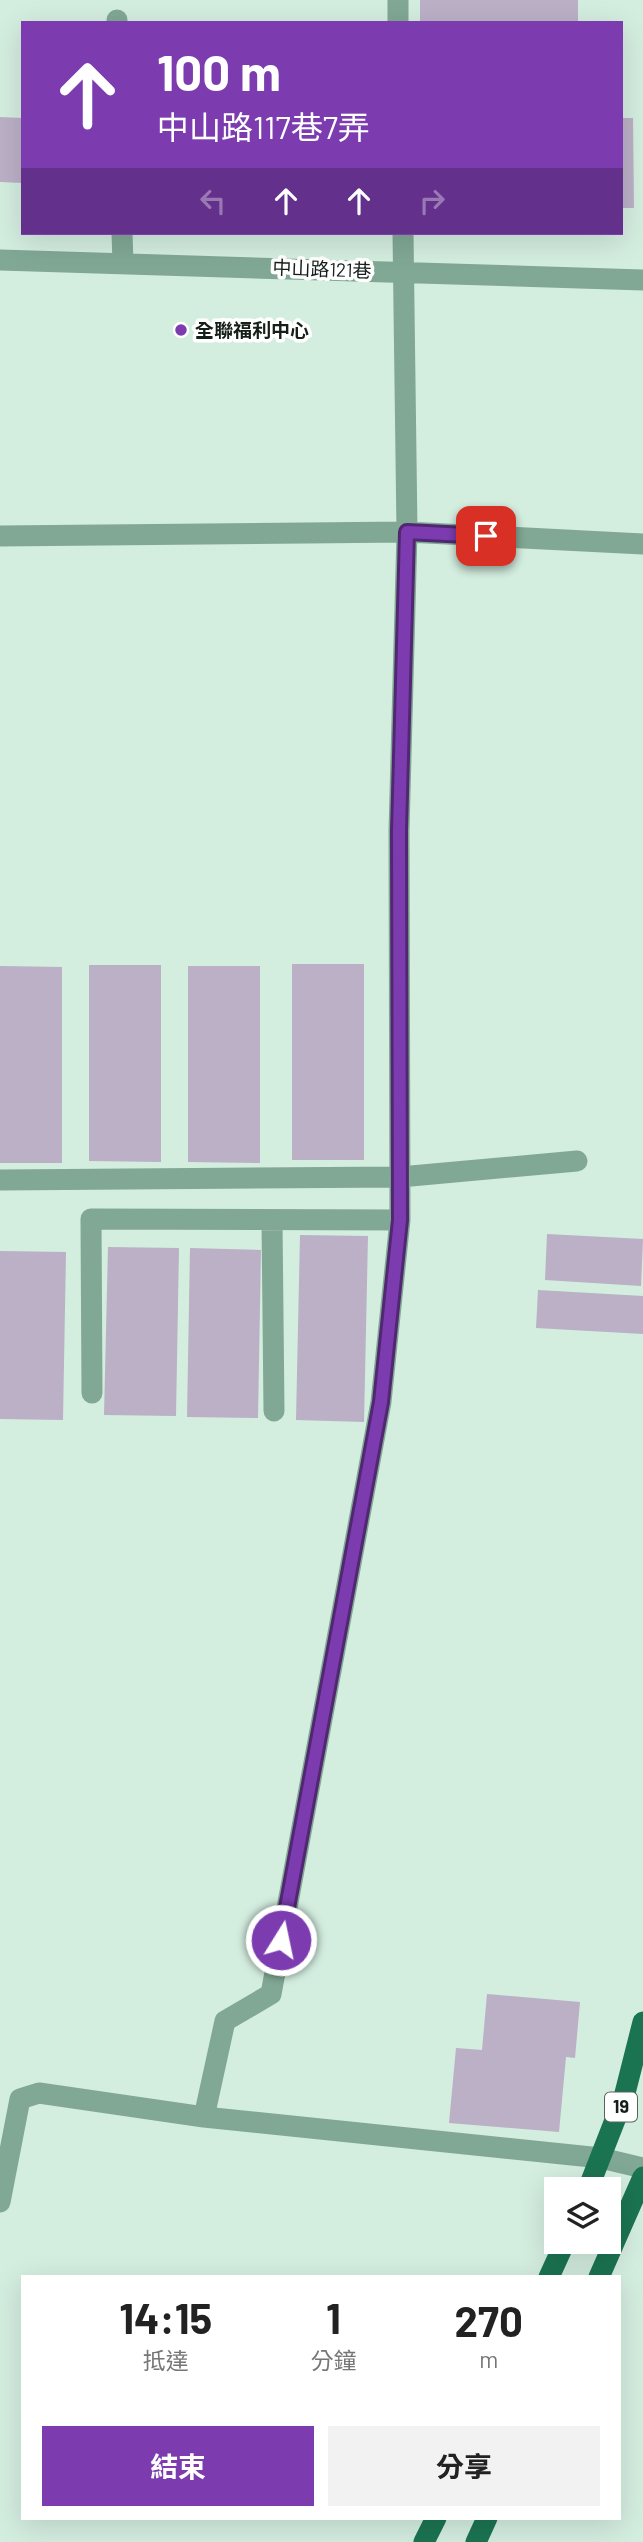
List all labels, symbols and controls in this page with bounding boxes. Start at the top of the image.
text: 100 m [157,42,281,101]
icon: ahead [42,49,133,140]
text: 中山路117巷7弄 [157,107,370,145]
icon: left [194,182,232,220]
icon: ahead [267,182,305,220]
icon: ahead [340,182,378,220]
icon: right [413,182,451,220]
street label: 中山路121巷 [272,255,372,282]
place label: 全聯福利中心 [195,318,309,341]
marker: 全聯福利中心 [173,322,189,338]
pin [456,506,516,566]
icon: arrive [467,517,505,555]
position arrow [244,1903,318,1977]
road number: 19 [605,2092,637,2122]
map controls [544,2177,621,2254]
button: layers [544,2177,621,2254]
text: 14:15 [119,2292,212,2342]
text: 1 [326,2292,341,2342]
text: 270 [455,2295,523,2345]
text: m [479,2345,498,2373]
text: 抵達 [143,2346,189,2374]
text: 分鐘 [310,2346,356,2374]
button: 結束 [42,2426,314,2506]
button: 分享 [328,2426,600,2506]

